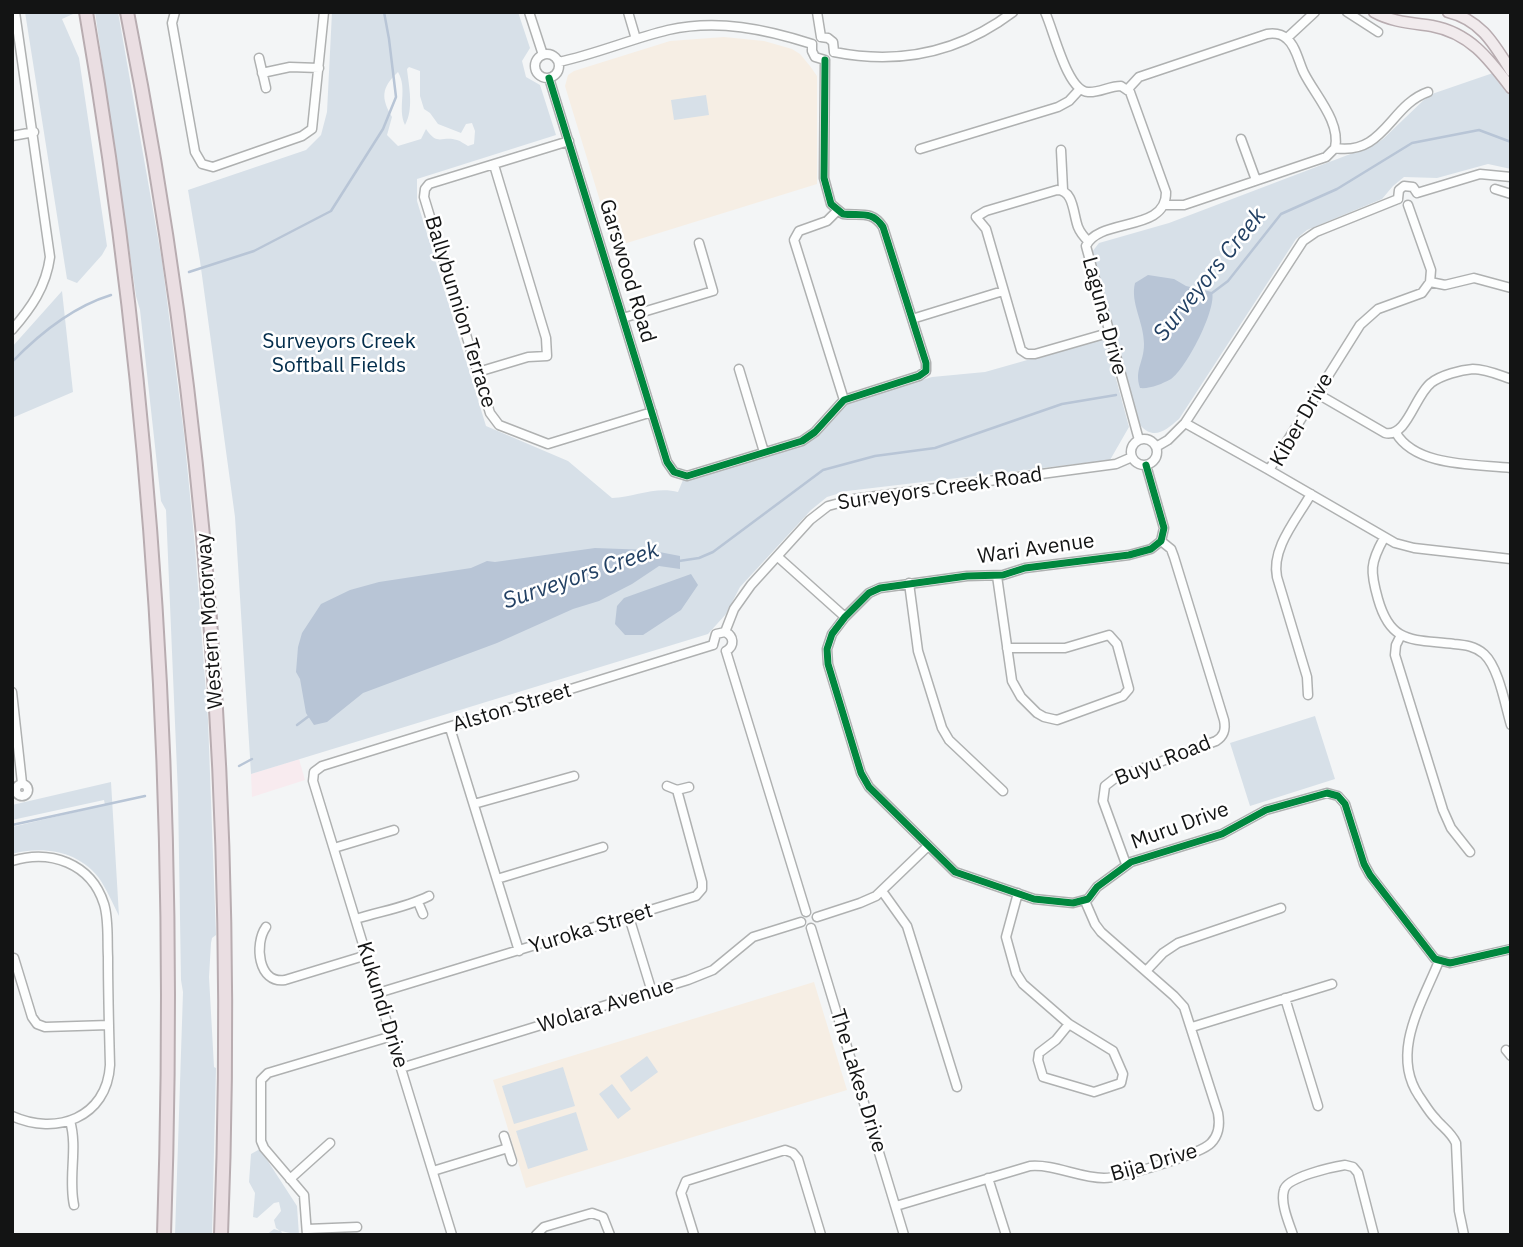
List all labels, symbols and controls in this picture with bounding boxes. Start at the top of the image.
street label: Garswood Road [593,196,661,346]
water label: Surveyors Creek [1148,203,1272,347]
street label: Ballybunnion Terrace [419,213,501,411]
street label: Laguna Drive [1076,254,1132,378]
park label: Surveyors Creek Softball Fields [262,329,416,379]
street label: Kiber Drive [1265,369,1339,471]
street label: Surveyors Creek Road [836,462,1044,516]
street label: Wari Avenue [976,528,1096,570]
street label: Western Motorway [191,532,229,710]
water label: Surveyors Creek [499,536,663,616]
street label: Alston Street [450,678,574,738]
street label: Buyu Road [1111,730,1215,792]
street label: Muru Drive [1128,797,1232,855]
street label: Yuroka Street [526,898,656,960]
street label: Kukundi Drive [351,939,413,1071]
street label: Wolara Avenue [535,973,677,1039]
street label: The Lakes Drive [824,1006,892,1156]
street label: Bija Drive [1108,1139,1200,1187]

